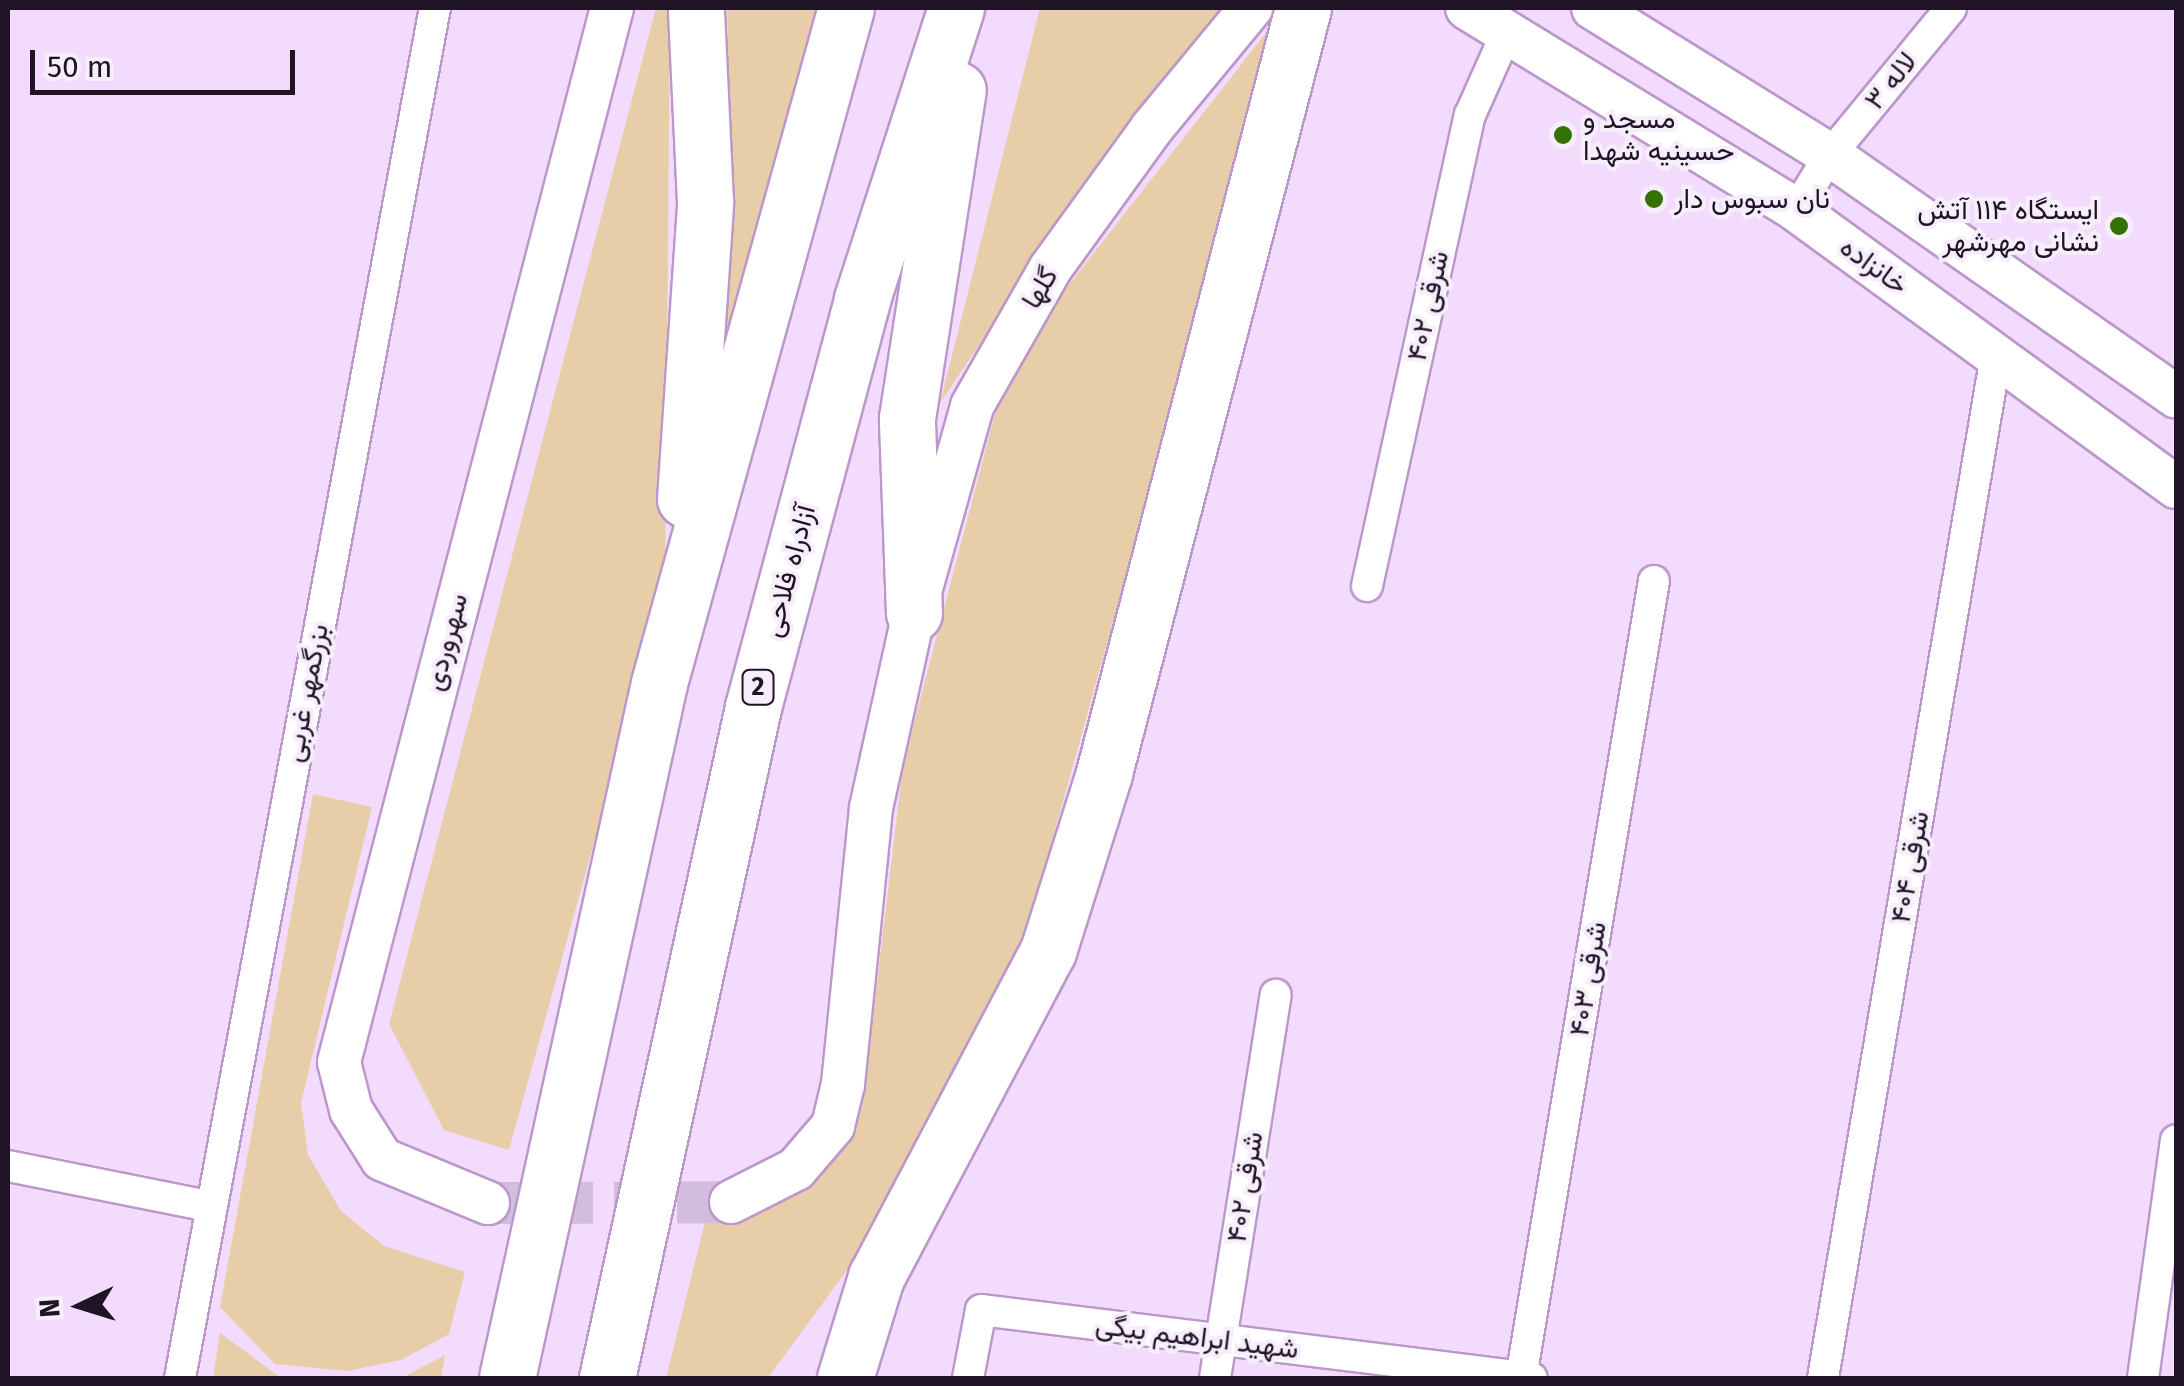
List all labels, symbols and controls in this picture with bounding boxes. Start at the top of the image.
scale bar [35,30,300,92]
street label: لاله ۳ [1858,45,1924,117]
text: 50 m [47,49,112,85]
place label: مسجد و حسینیه شهدا [1583,102,1734,168]
marker: مسجد و حسینیه شهدا [1552,124,1574,146]
place label: نان سبوس دار [1674,182,1830,216]
marker: نان سبوس دار [1643,188,1665,210]
place label: ایستگاه ۱۱۴ آتش نشانی مهرشهر [1917,193,2099,259]
marker: ایستگاه ۱۱۴ آتش نشانی مهرشهر [2108,215,2130,237]
street label: خانزاده [1833,230,1915,302]
street label: ۴۰۲ شرقی [1400,248,1456,364]
street label: گلها [1015,261,1065,315]
street label: آزادراه فلاحی [755,501,823,641]
street label: سهروردی [417,590,475,694]
street label: بزرگمهر غربی [276,621,336,765]
road number: 2 [740,667,776,707]
street label: ۴۰۴ شرقی [1884,808,1936,926]
street label: ۴۰۳ شرقی [1562,919,1614,1039]
street label: ۴۰۲ شرقی [1220,1129,1270,1245]
north arrow [30,1256,130,1356]
text: N [32,1298,67,1319]
street label: شهید ابراهیم بیگی [1094,1308,1300,1366]

